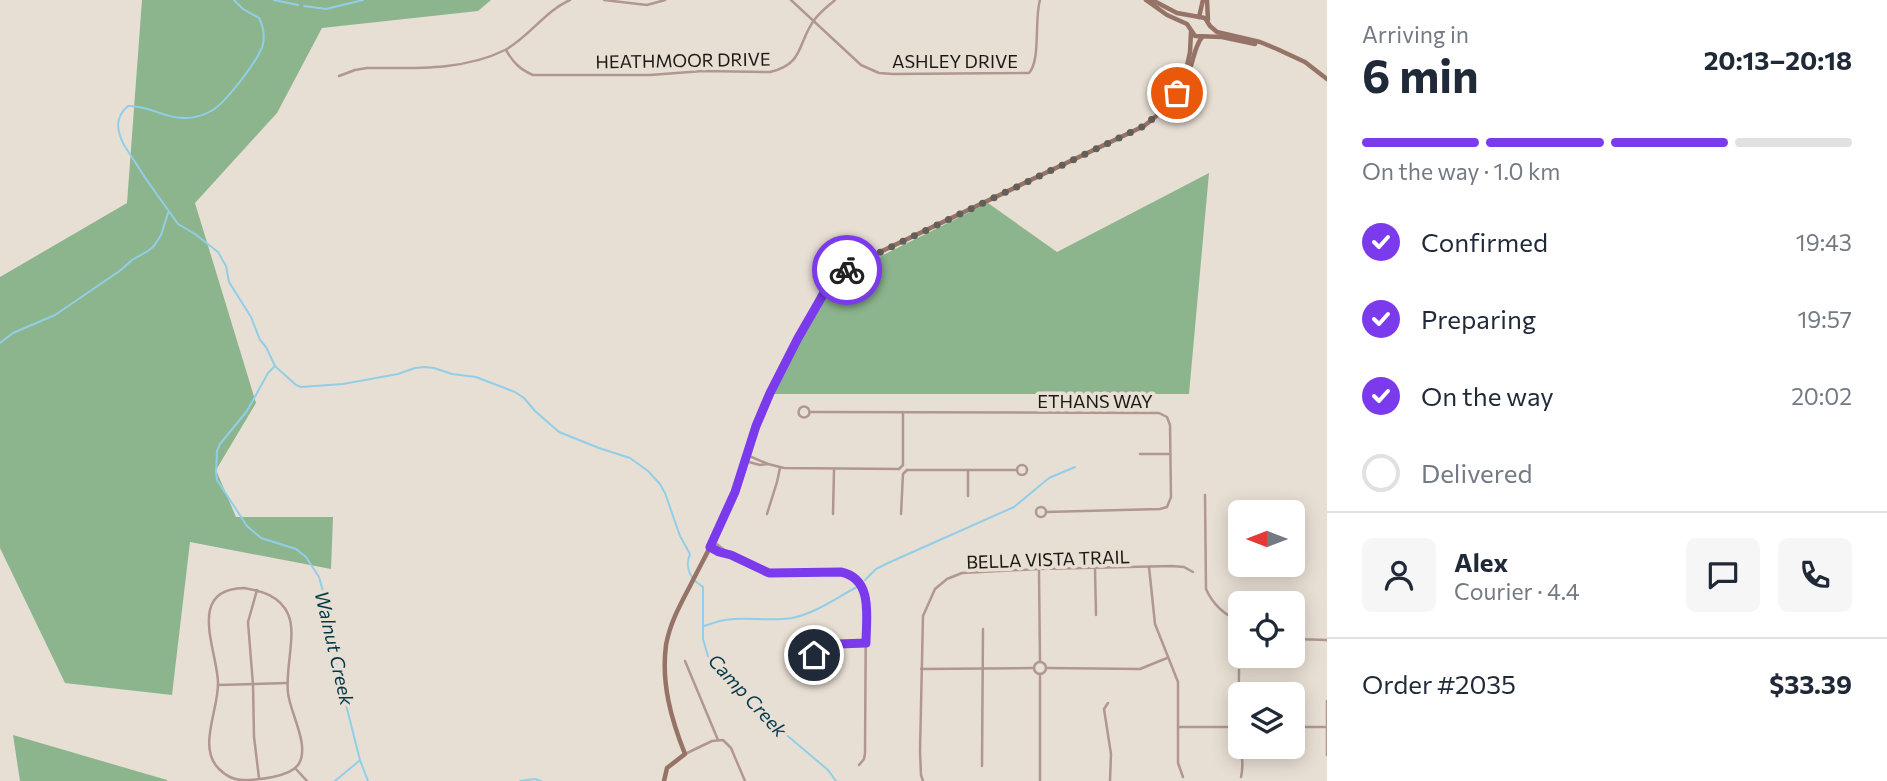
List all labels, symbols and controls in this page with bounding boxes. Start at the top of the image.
text: Arriving in [1362,20,1469,48]
text: 20:13–20:18 [1704,44,1852,75]
text: 6 min [1362,46,1479,102]
street label: HEATHMOOR DRIVE [595,47,771,73]
street label: ASHLEY DRIVE [892,50,1018,72]
pin [1147,63,1207,123]
icon: bag [1158,74,1196,112]
text: On the way · 1.0 km [1362,157,1560,185]
icon: check [1362,223,1400,261]
text: Confirmed [1421,226,1548,257]
text: 19:43 [1796,228,1852,256]
courier [812,235,882,305]
icon: bike [828,251,866,289]
icon: check [1362,300,1400,338]
text: Preparing [1421,303,1536,334]
text: 19:57 [1797,305,1852,333]
icon: check [1362,377,1400,415]
text: On the way [1421,380,1554,411]
text: 20:02 [1791,382,1852,410]
street label: ETHANS WAY [1037,390,1153,412]
text: Delivered [1421,457,1532,488]
north arrow [1228,500,1306,578]
map controls [1228,500,1305,759]
button: person [1362,538,1436,612]
button: chat [1686,538,1760,612]
button: phone [1778,538,1852,612]
street label: BELLA VISTA TRAIL [966,545,1130,573]
text: Alex [1454,546,1508,577]
text: Courier · 4.4 [1454,577,1580,605]
water label: Walnut Creek [311,589,359,708]
button: locate [1228,591,1305,668]
pin [784,625,844,685]
icon: home [795,636,833,674]
water label: Camp Creek [704,649,793,742]
text: Order #2035 [1362,668,1516,699]
text: $33.39 [1769,668,1852,699]
button: layers [1228,682,1305,759]

